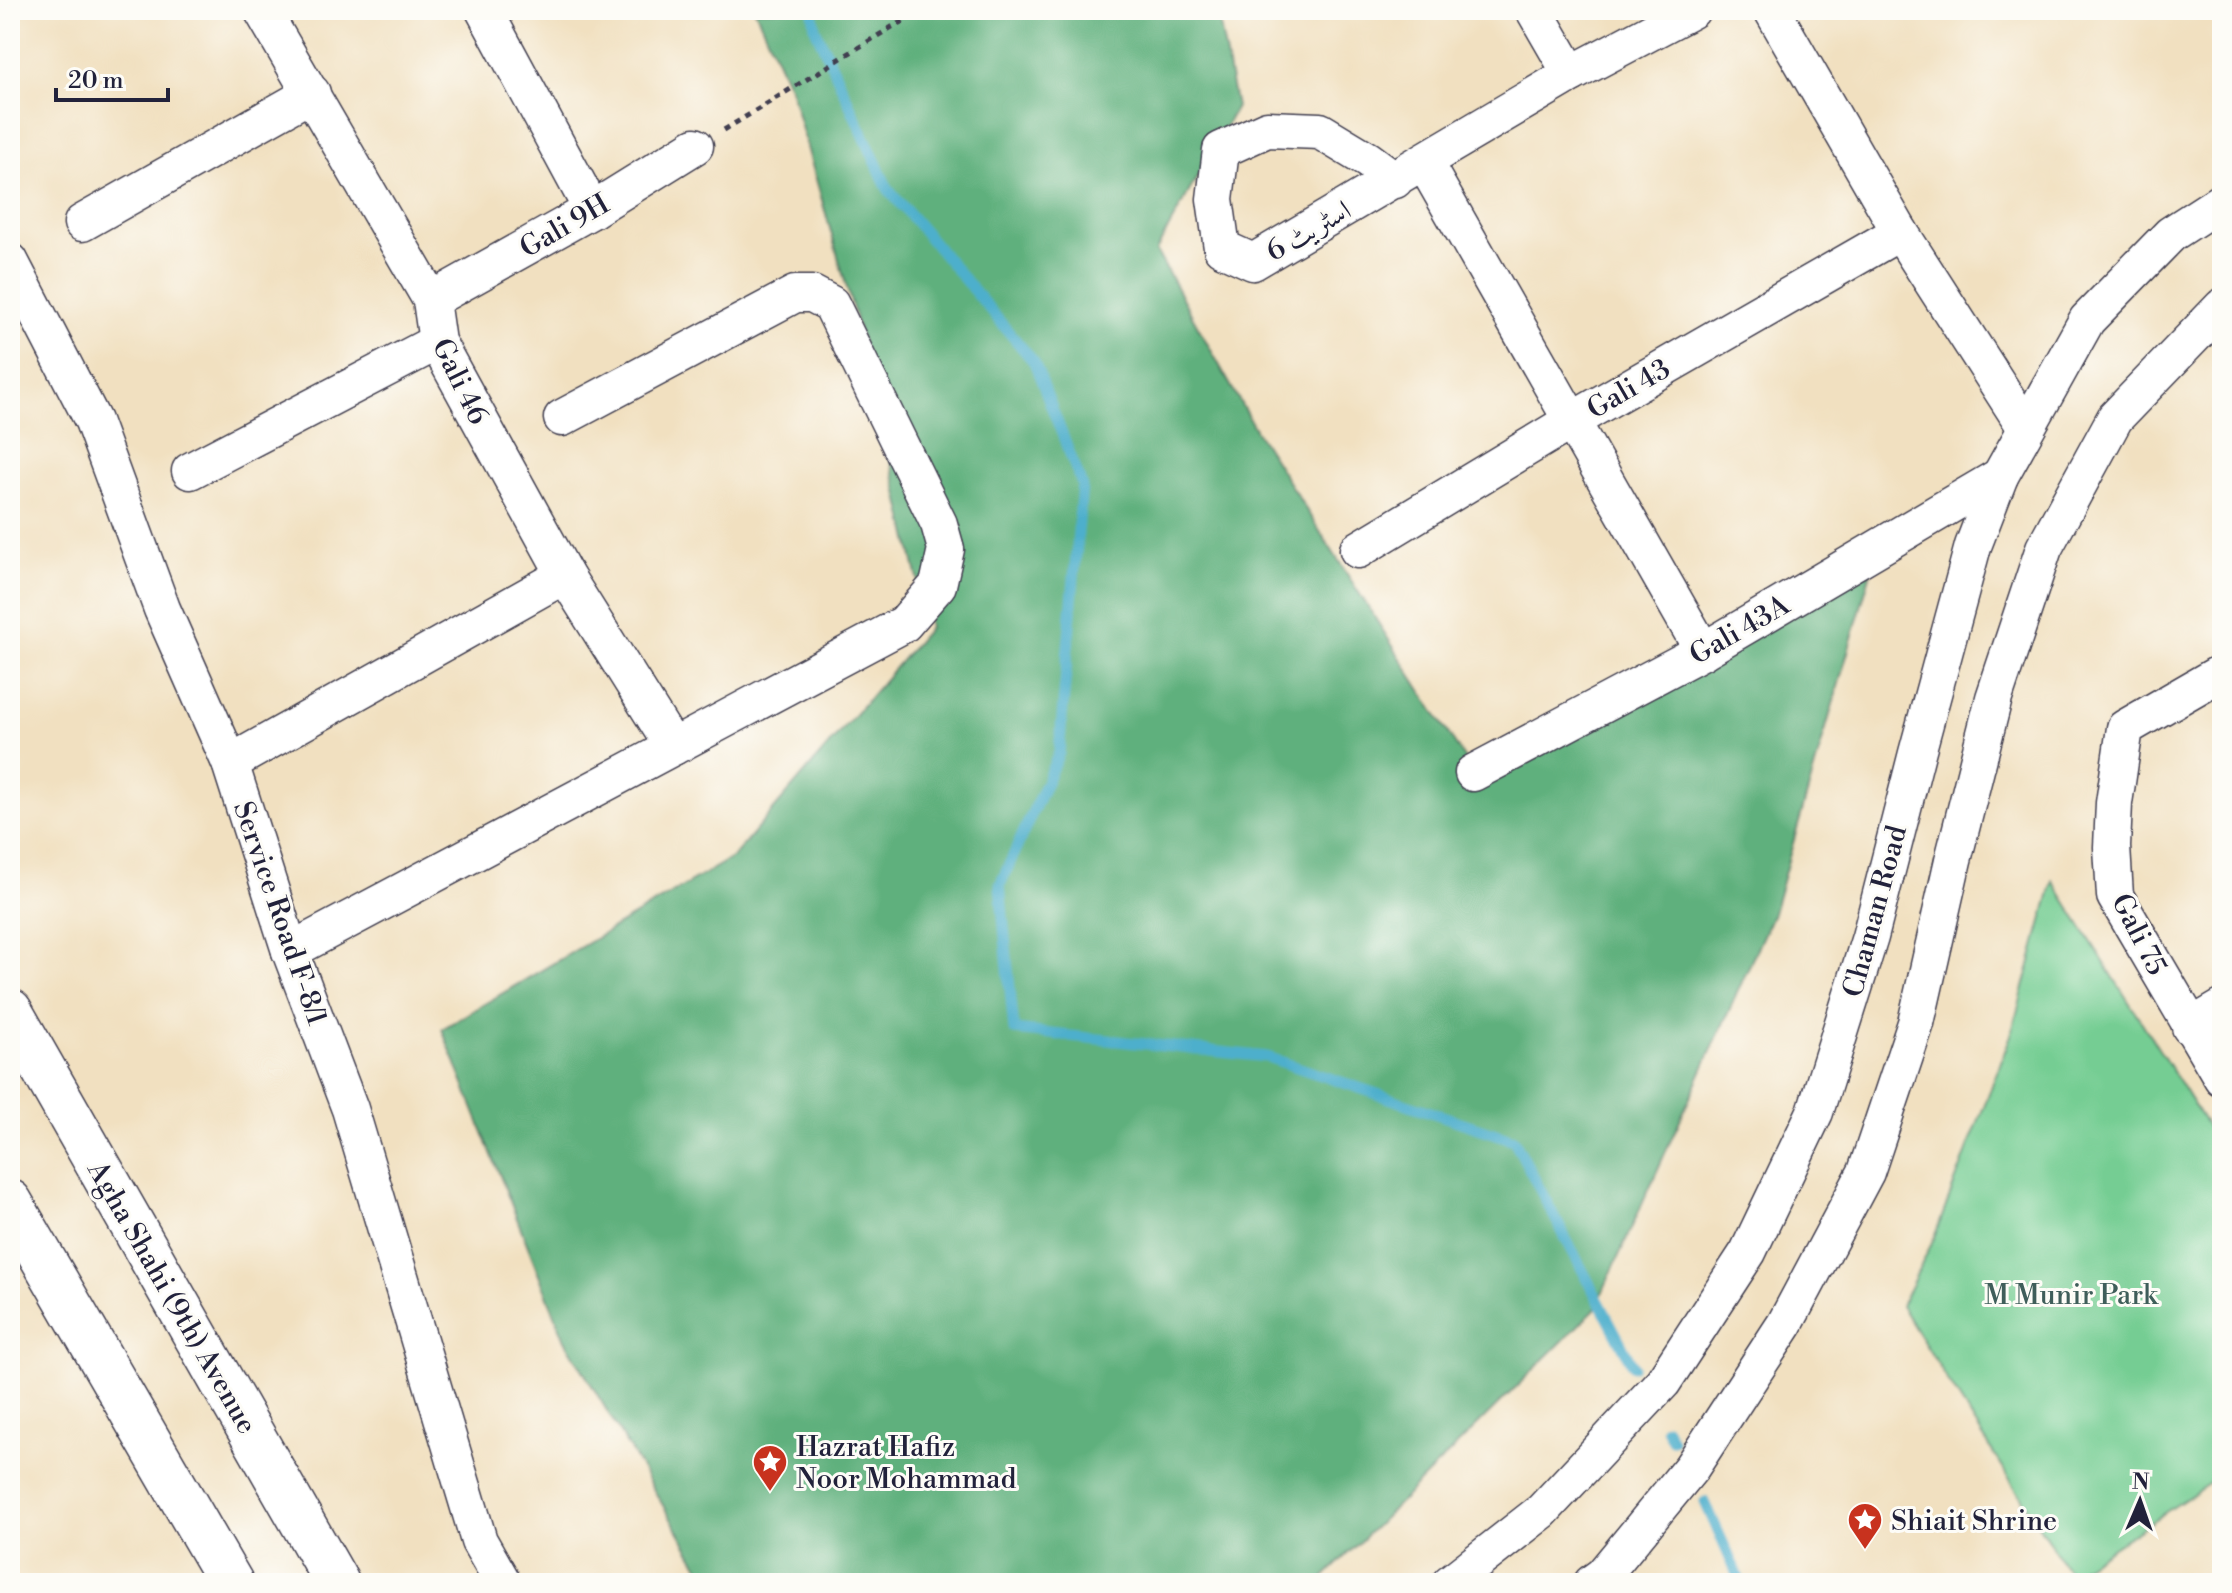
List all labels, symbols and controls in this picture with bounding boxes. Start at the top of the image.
scale bar [56,52,168,102]
text: 20 m [68,66,124,96]
street label: Gali 9H [514,186,616,266]
street label: اسٹریٹ 6 [1260,193,1357,270]
street label: Gali 46 [424,333,495,431]
street label: Gali 43 [1581,352,1677,427]
street label: Gali 43A [1684,587,1797,673]
street label: Service Road F-8/1 [225,797,334,1030]
street label: Chaman Road [1836,822,1915,1001]
street label: Gali 75 [2103,888,2174,981]
street label: Agha Shahi (9th) Avenue [79,1154,264,1440]
park label: M Munir Park [1984,1278,2159,1313]
place label: Hazrat Hafiz Noor Mohammad [796,1430,1016,1497]
place icon: Hazrat Hafiz Noor Mohammad [751,1443,789,1493]
north arrow [2100,1461,2180,1541]
text: N [2131,1469,2150,1496]
place icon: Shiait Shrine [1846,1501,1884,1551]
place label: Shiait Shrine [1891,1504,2057,1539]

